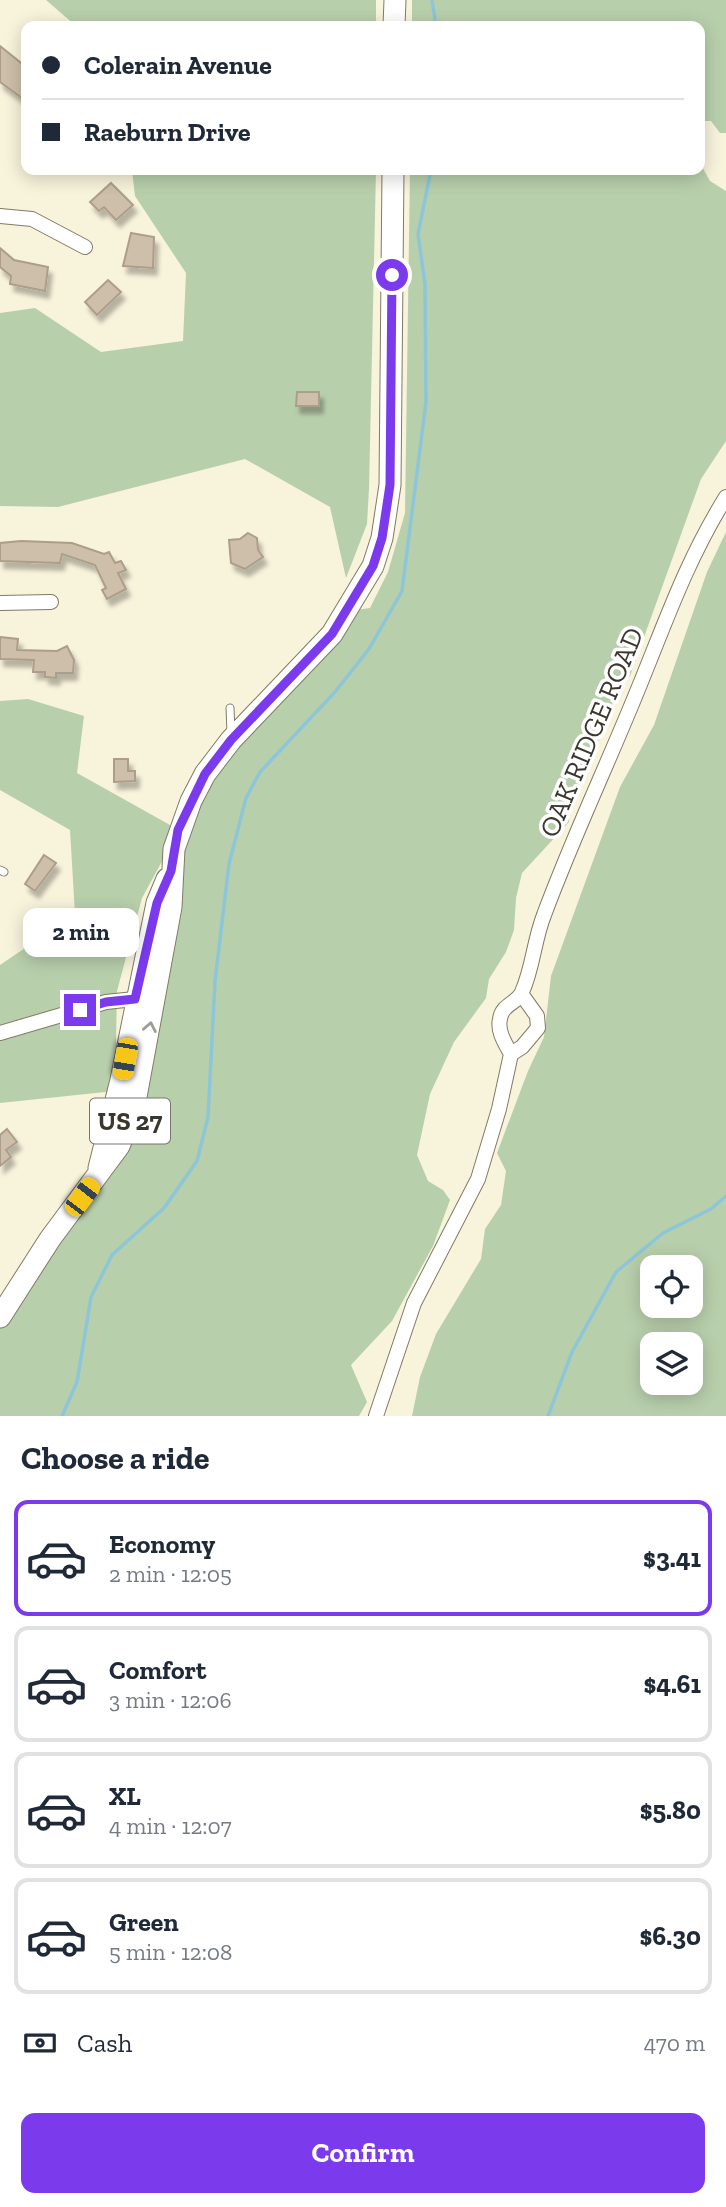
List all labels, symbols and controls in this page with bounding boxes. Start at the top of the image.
text: Colerain Avenue [84,49,272,81]
text: Raeburn Drive [84,116,250,148]
route start [376,259,408,291]
street label: OAK RIDGE ROAD [532,622,650,842]
callout: 2 min [22,908,138,958]
text: 2 min [52,918,110,946]
route end [64,994,96,1026]
one-way arrow [142,1022,157,1034]
car [112,1036,139,1082]
road number: US 27 [90,1098,170,1144]
car [61,1174,104,1220]
map controls [640,1255,703,1395]
button: locate [640,1255,703,1318]
button: layers [640,1332,703,1395]
text: Choose a ride [21,1439,209,1477]
icon: car [25,1527,88,1590]
text: Economy [109,1528,215,1560]
text: $3.41 [643,1542,701,1574]
text: 2 min · 12:05 [109,1560,232,1588]
icon: car [25,1653,88,1716]
text: Comfort [109,1654,206,1686]
text: $4.61 [643,1668,701,1700]
text: 3 min · 12:06 [109,1686,232,1714]
icon: car [25,1779,88,1842]
text: XL [109,1780,141,1812]
text: $5.80 [640,1794,701,1826]
text: 4 min · 12:07 [109,1812,232,1840]
icon: car [25,1905,88,1968]
text: Green [109,1906,179,1938]
text: $6.30 [640,1920,701,1952]
text: 5 min · 12:08 [109,1938,232,1966]
icon: cash [21,2024,59,2062]
text: Cash [77,2027,132,2059]
text: 470 m [644,2029,705,2057]
button: Confirm [21,2113,705,2193]

